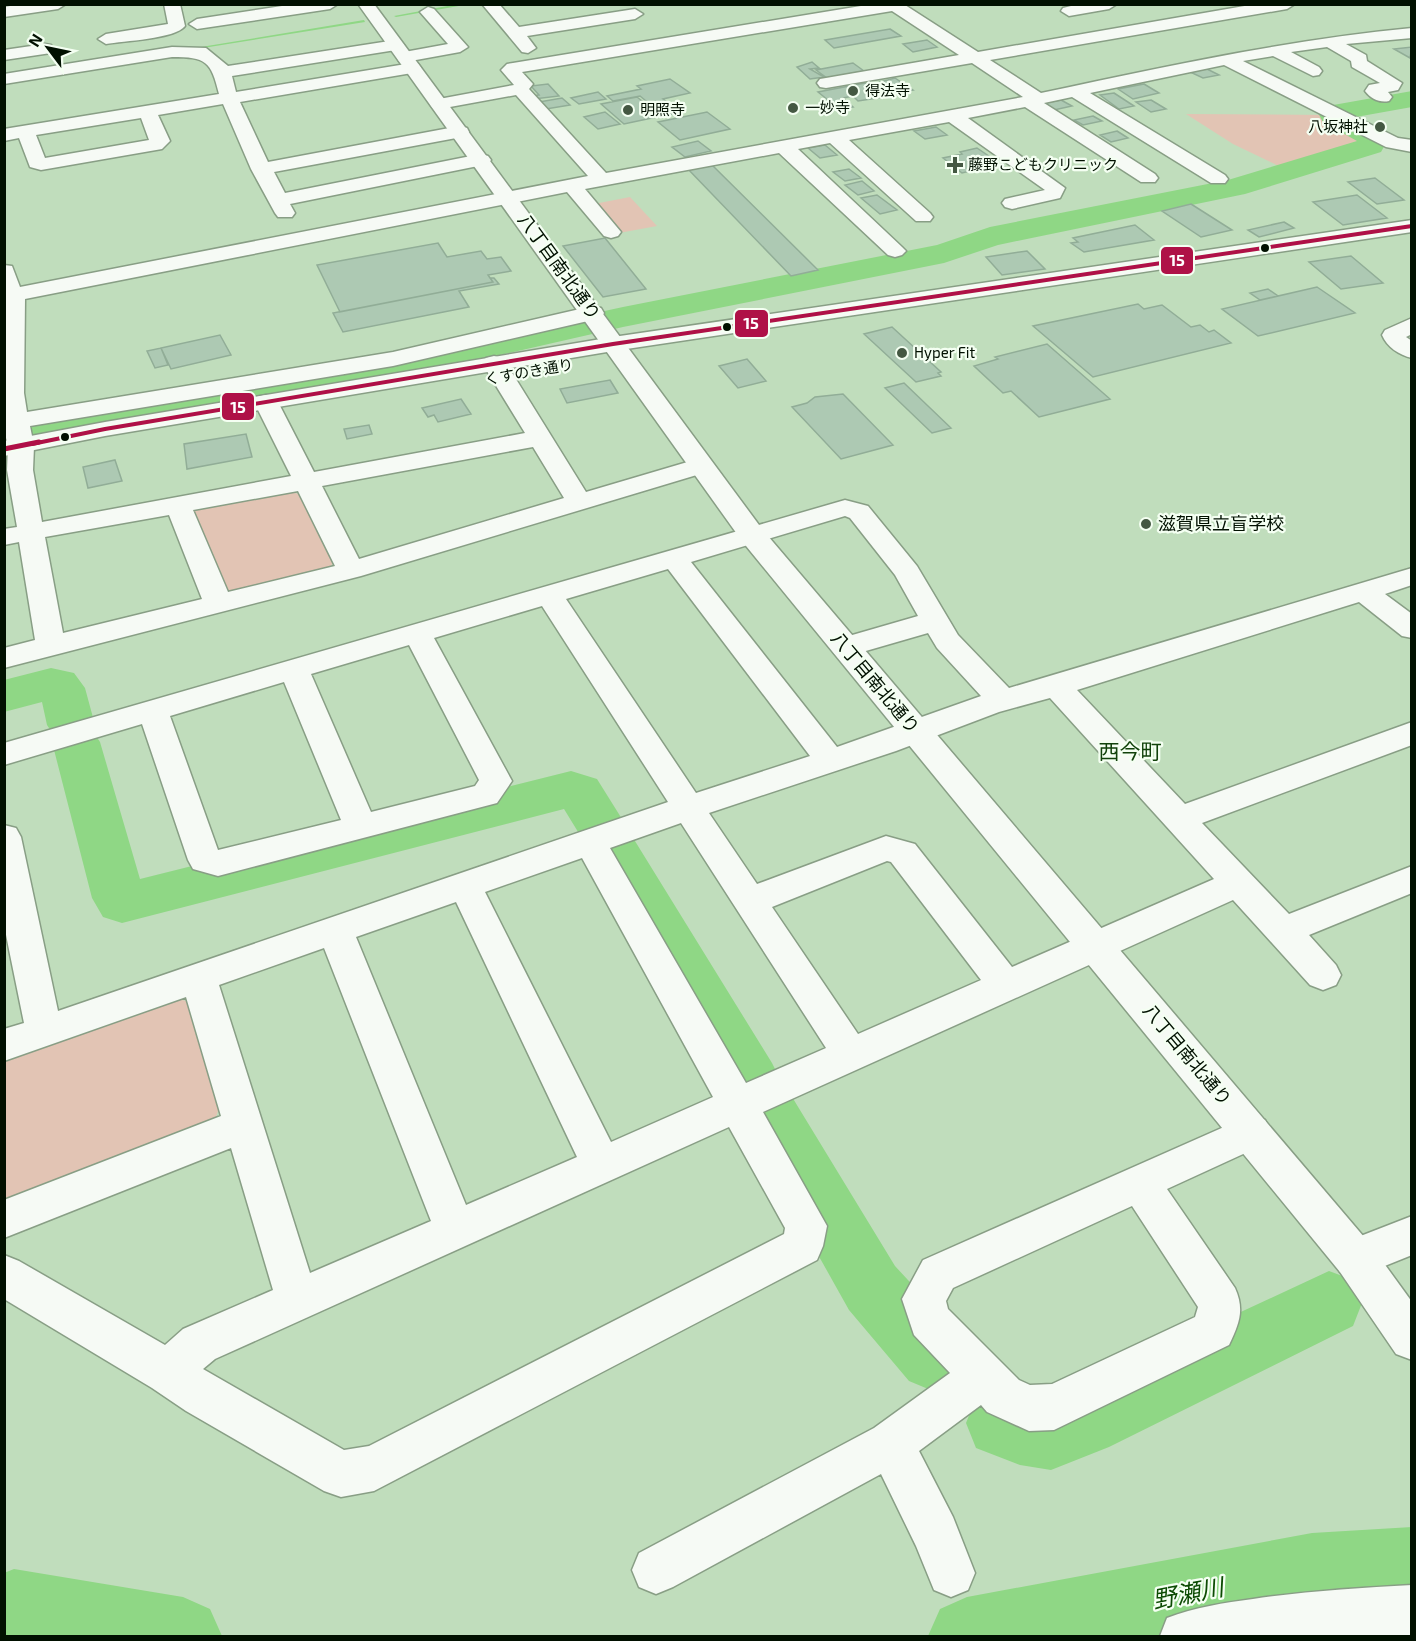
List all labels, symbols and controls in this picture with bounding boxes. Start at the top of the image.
north arrow [18,18,78,78]
text: N [24,30,46,50]
place label: 得法寺 [865,81,910,99]
marker: 得法寺 [846,84,860,98]
place label: 一妙寺 [805,98,850,116]
place label: 明照寺 [640,100,685,118]
marker: 一妙寺 [786,101,800,115]
marker: 明照寺 [621,103,635,117]
place label: 八坂神社 [1308,117,1368,135]
marker: 八坂神社 [1373,120,1387,134]
place label: 藤野こどもクリニック [968,155,1118,173]
marker: 藤野こどもクリニック [946,156,964,174]
street label: 八丁目南北通り [514,209,606,324]
unlabelled marker [1259,242,1271,254]
line badge: 15 [1160,246,1194,275]
text: 15 [1169,250,1185,269]
line badge: 15 [734,309,769,338]
text: 15 [743,313,759,332]
unlabelled marker [721,321,733,333]
place label: Hyper Fit [914,343,976,361]
marker: Hyper Fit [895,346,909,360]
street label: くすのき通り [483,354,574,388]
line badge: 15 [221,392,255,421]
text: 15 [230,397,246,416]
unlabelled marker [59,431,71,443]
place label: 滋賀県立盲学校 [1158,512,1284,534]
marker: 滋賀県立盲学校 [1139,517,1153,531]
street label: 八丁目南北通り [827,627,925,738]
district label: 西今町 [1099,738,1162,763]
street label: 八丁目南北通り [1139,999,1237,1110]
water label: 野瀬川 [1150,1571,1229,1614]

